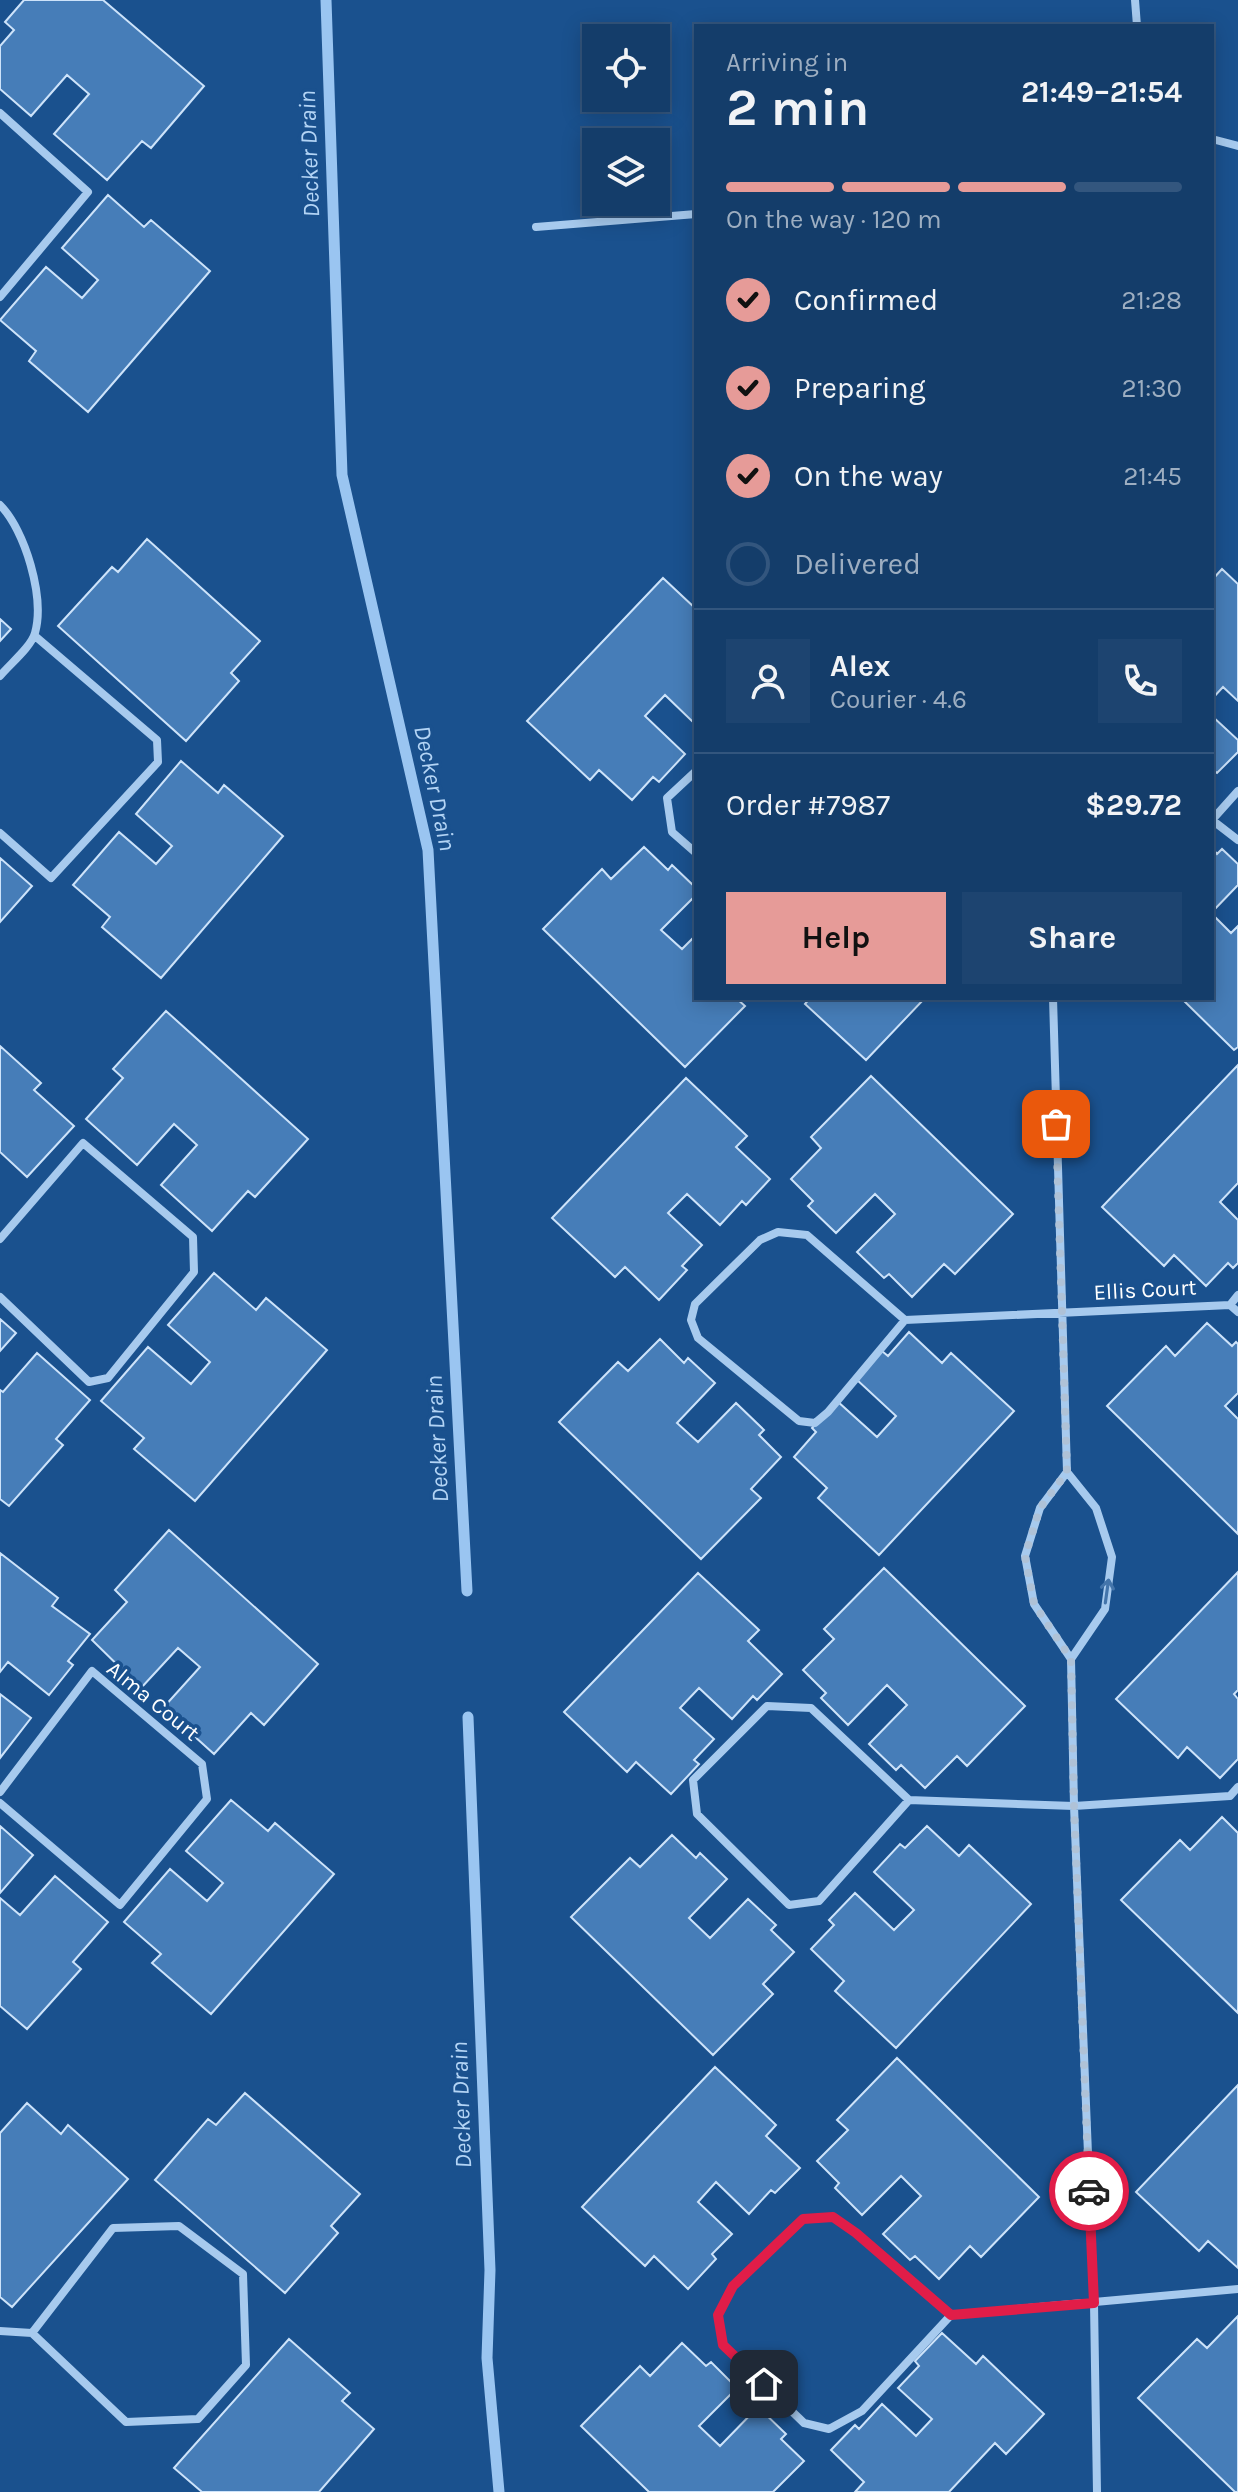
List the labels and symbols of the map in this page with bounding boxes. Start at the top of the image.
water label: Decker Drain [293,90,325,218]
water label: Decker Drain [408,723,462,853]
pin [1022,1090,1090,1158]
street label: Ellis Court [1093,1274,1197,1306]
water label: Decker Drain [420,1375,454,1503]
one-way arrow [1100,1579,1115,1605]
street label: Alma Court [101,1656,205,1746]
water label: Decker Drain [445,2041,477,2169]
courier [1049,2151,1129,2231]
pin [730,2350,798,2418]

